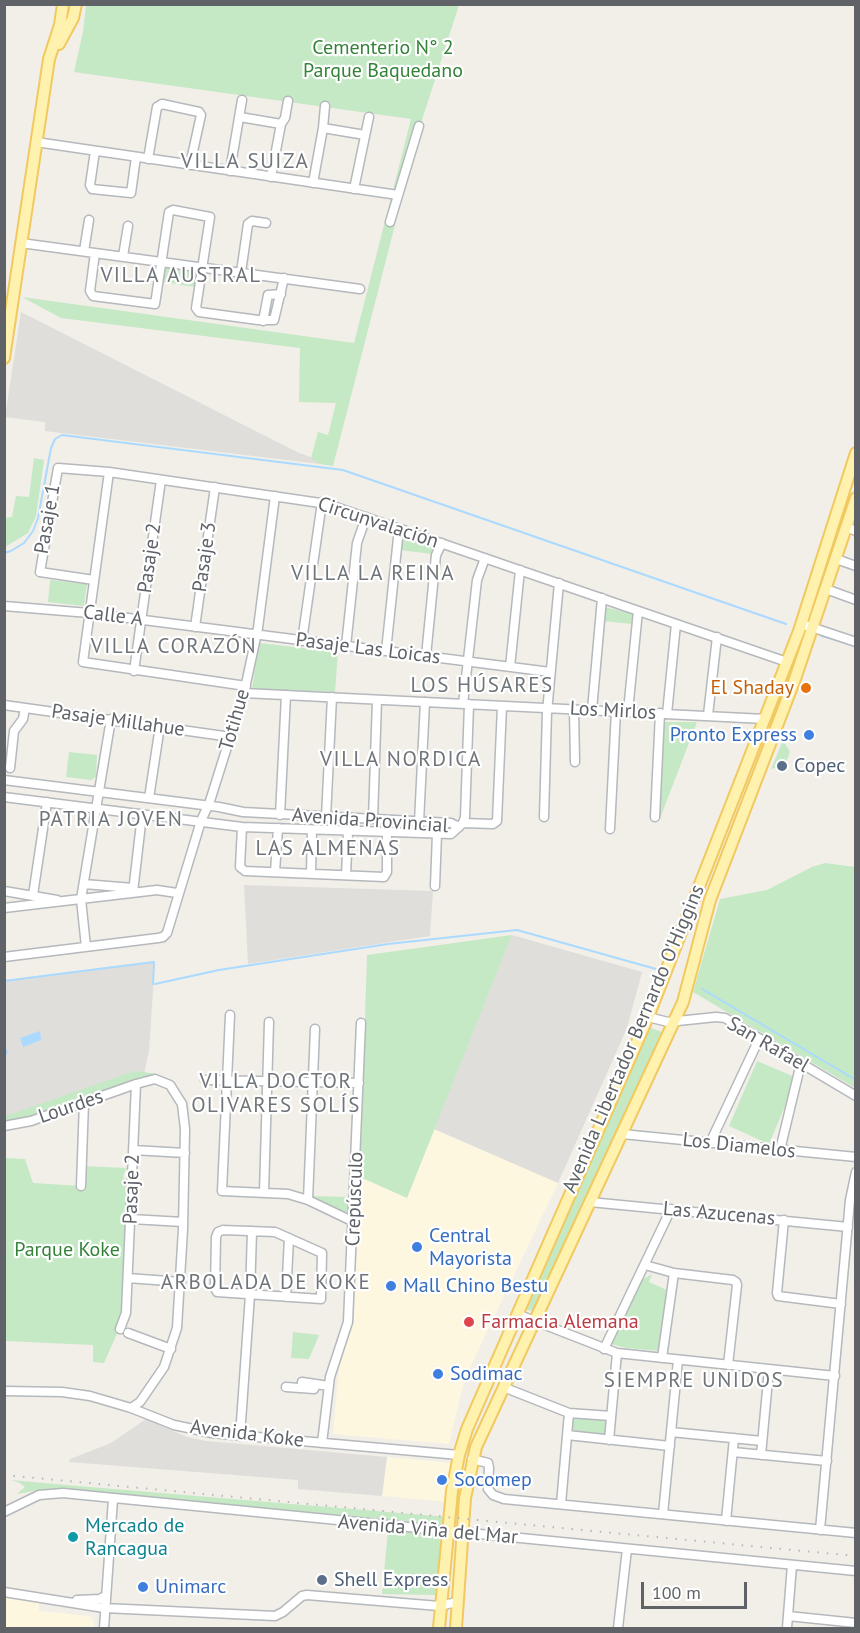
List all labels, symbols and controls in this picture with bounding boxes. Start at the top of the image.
park label: Cementerio N° 2 Parque Baquedano [303,36,463,83]
district label: VILLA SUIZA [181,149,309,175]
district label: VILLA AUSTRAL [100,263,262,289]
street label: Pasaje 1 [30,482,66,556]
street label: Circunvalación [315,492,441,554]
street label: Pasaje 3 [188,520,222,594]
street label: Pasaje 2 [133,521,167,595]
district label: VILLA LA REINA [291,561,455,587]
street label: Calle A [82,600,144,632]
street label: Pasaje Las Loicas [294,628,442,670]
district label: VILLA CORAZÓN [91,634,257,660]
district label: LOS HÚSARES [410,673,554,699]
place label: El Shaday [711,676,794,700]
marker: El Shaday [799,681,813,695]
street label: Totihue [215,686,255,754]
street label: Los Mirlos [569,697,657,725]
street label: Pasaje Millahue [50,700,186,742]
place label: Pronto Express [670,723,797,747]
marker: Pronto Express [802,728,816,742]
district label: VILLA NORDICA [320,747,482,773]
place label: Copec [794,754,845,778]
marker: Copec [775,759,789,773]
street label: Avenida Provincial [291,804,449,838]
district label: PATRIA JOVEN [39,807,183,833]
district label: LAS ALMENAS [255,836,401,862]
street label: Avenida Libertador Bernardo O'Higgins [558,881,710,1197]
street label: San Rafael [723,1012,813,1078]
district label: VILLA DOCTOR OLIVARES SOLÍS [191,1069,361,1119]
street label: Lourdes [36,1085,106,1129]
street label: Los Diamelos [681,1128,797,1164]
street label: Crepúsculo [341,1151,369,1247]
street label: Pasaje 2 [119,1153,145,1225]
street label: Las Azucenas [662,1197,776,1231]
place label: Central Mayorista [429,1224,512,1271]
park label: Parque Koke [14,1238,120,1262]
marker: Central Mayorista [410,1240,424,1254]
district label: ARBOLADA DE KOKE [161,1270,371,1296]
place label: Mall Chino Bestu [403,1274,548,1298]
marker: Mall Chino Bestu [384,1279,398,1293]
place label: Farmacia Alemana [481,1310,639,1334]
marker: Farmacia Alemana [462,1315,476,1329]
place label: Sodimac [450,1362,523,1386]
marker: Sodimac [431,1367,445,1381]
district label: SIEMPRE UNIDOS [604,1368,784,1394]
street label: Avenida Koke [189,1415,305,1453]
place label: Socomep [454,1468,532,1492]
marker: Socomep [435,1473,449,1487]
street label: Avenida Viña del Mar [337,1510,519,1550]
place label: Mercado de Rancagua [85,1514,184,1561]
marker: Mercado de Rancagua [66,1530,80,1544]
place label: Shell Express [334,1568,448,1592]
scale bar [644,1570,750,1608]
marker: Shell Express [315,1573,329,1587]
place label: Unimarc [155,1575,226,1599]
marker: Unimarc [136,1580,150,1594]
text: 100 m [652,1581,701,1604]

